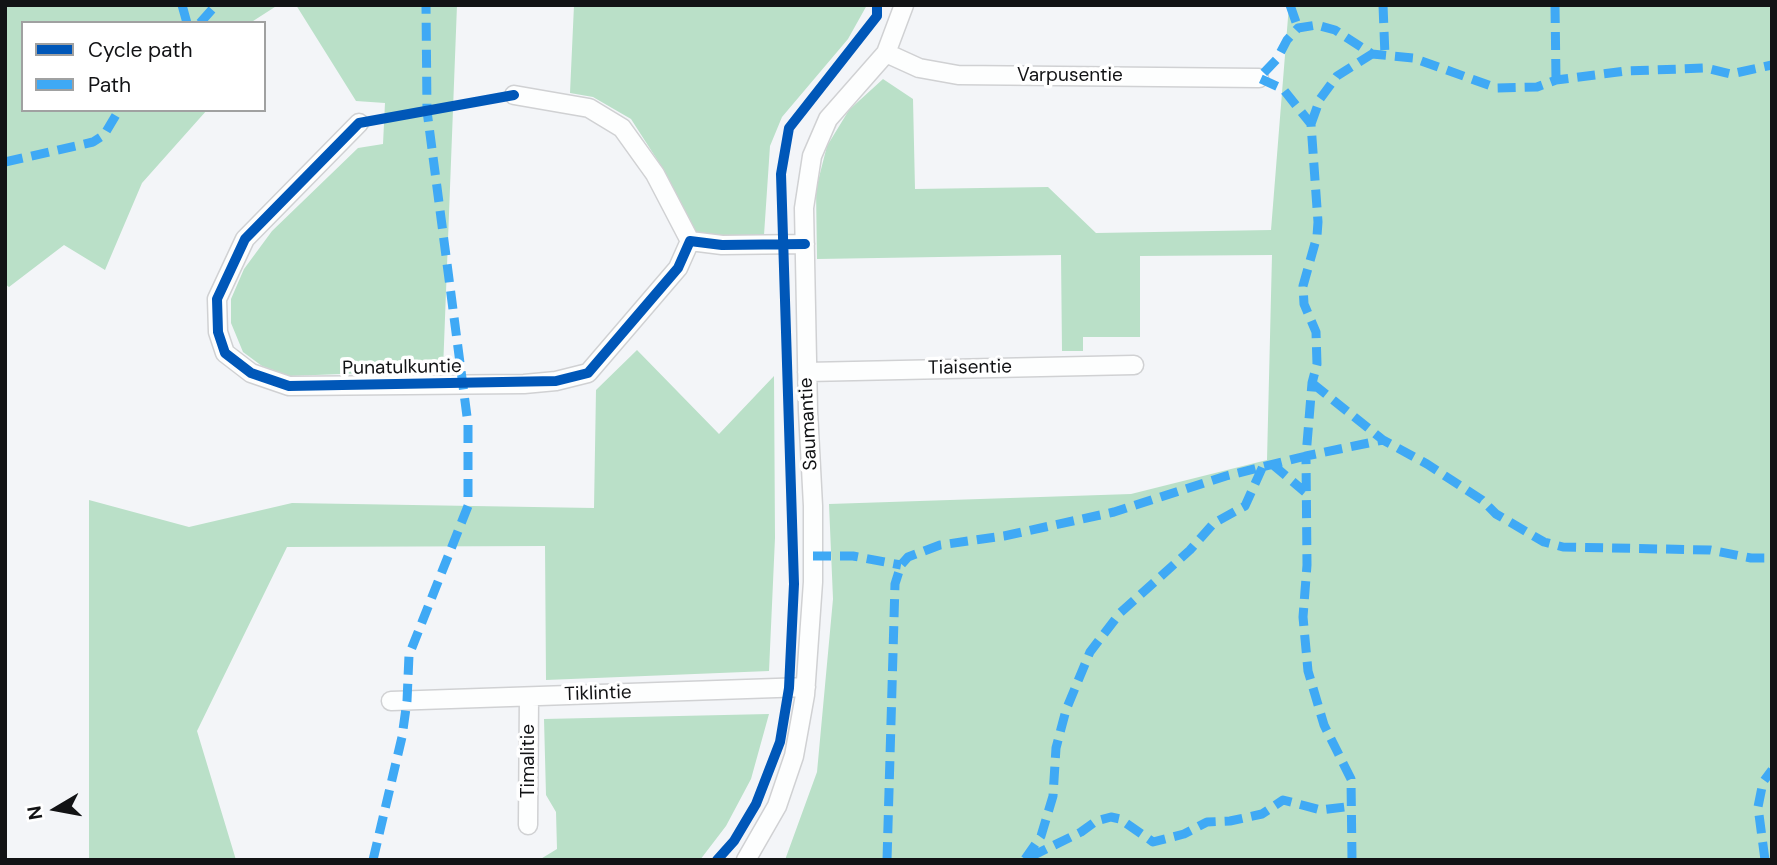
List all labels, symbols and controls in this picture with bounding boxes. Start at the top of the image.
legend [21,21,266,112]
text: Cycle path [88,36,193,64]
street label: Varpusentie [1017,65,1123,87]
text: Path [88,71,131,99]
street label: Punatulkuntie [342,356,462,380]
street label: Tiaisentie [928,356,1012,380]
street label: Saumantie [795,377,823,471]
street label: Tiklintie [564,681,632,707]
street label: Timalitie [518,724,540,798]
north arrow [21,774,91,844]
text: N [21,804,48,822]

